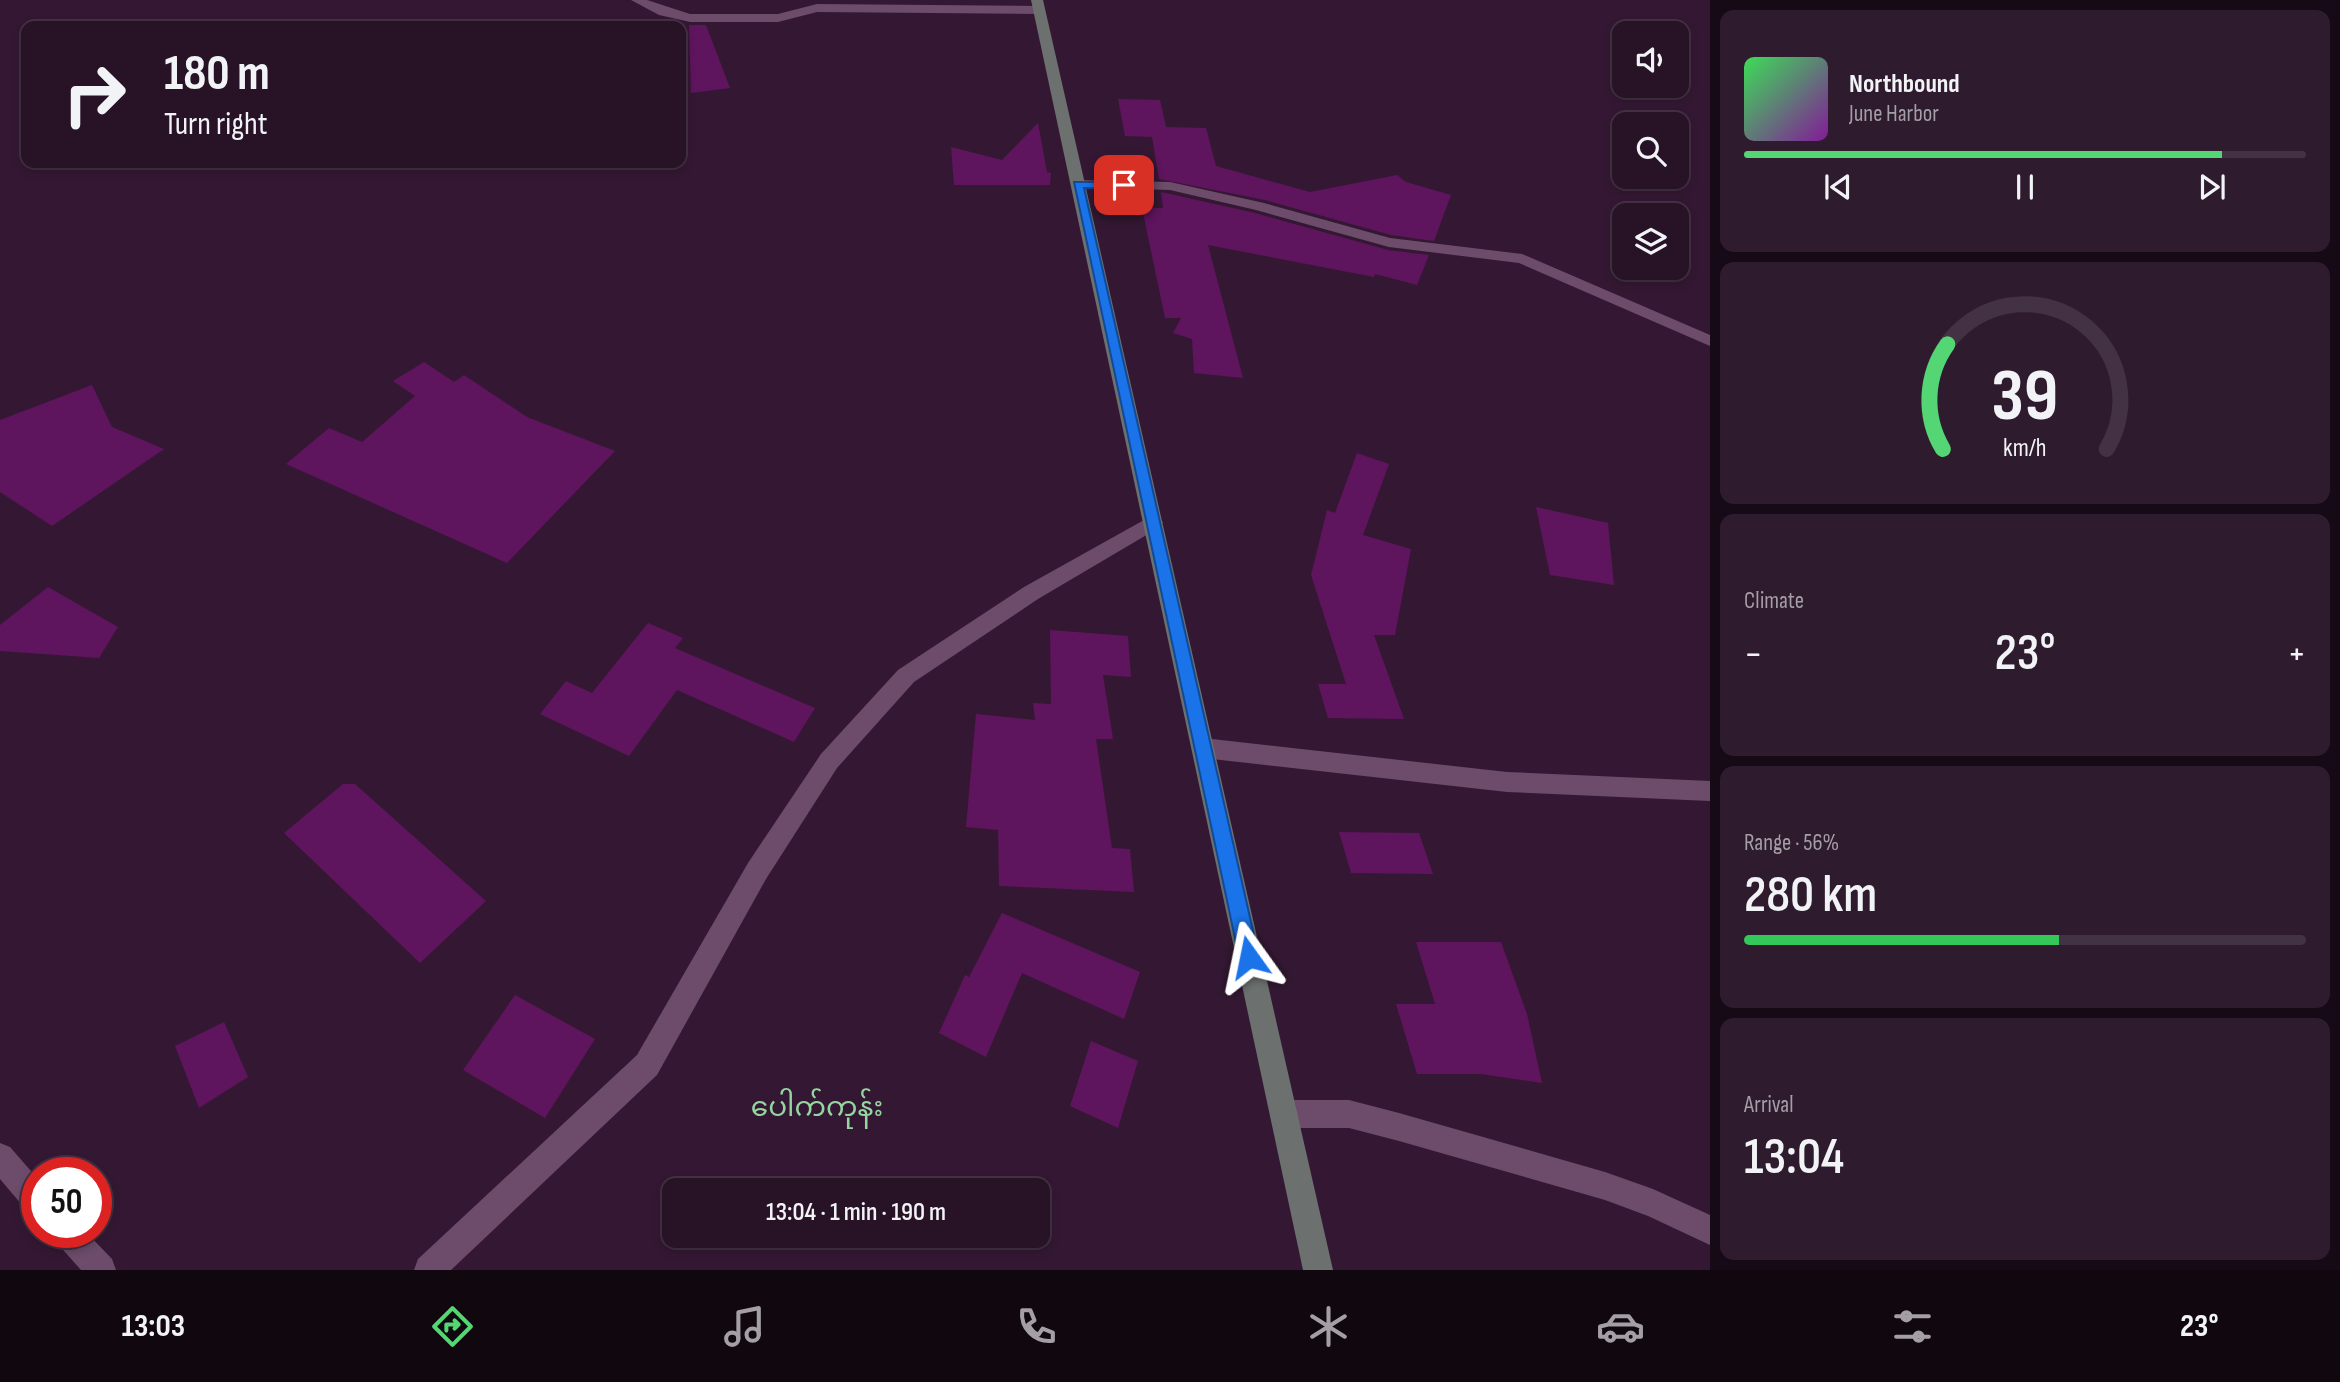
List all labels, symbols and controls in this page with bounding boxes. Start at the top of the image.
map controls [1612,21,1689,280]
button: sound [1612,21,1689,98]
text: 180 m [164,45,270,104]
icon: right [49,49,140,140]
text: Northbound [1849,69,1960,100]
text: June Harbor [1849,100,1939,128]
text: Turn right [164,105,268,144]
button: search [1612,112,1689,189]
pin [1094,155,1154,215]
icon: arrive [1105,166,1143,204]
icon: previous [1819,168,1857,206]
icon: pause [2006,168,2044,206]
icon: next [2193,168,2231,206]
button: layers [1612,203,1689,280]
text: 39 [1991,353,2059,441]
text: km/h [2003,433,2047,464]
text: Climate [1744,587,1804,615]
text: 23° [1995,622,2055,685]
text: − [1744,632,1763,677]
text: + [2287,632,2306,677]
text: Range · 56% [1744,829,1839,857]
text: 280 km [1744,864,1877,927]
position arrow [1212,920,1286,994]
district label: ပေါက်ကုန်း [751,1088,883,1129]
text: Arrival [1744,1091,1793,1119]
text: 13:04 [1744,1126,1844,1189]
speed limit sign: 50 [21,1157,112,1248]
text: 13:04 · 1 min · 190 m [766,1197,946,1228]
icon: directions [428,1302,477,1351]
icon: music [720,1302,769,1351]
icon: phone [1012,1302,1061,1351]
icon: climate [1304,1302,1353,1351]
icon: car [1596,1302,1645,1351]
icon: filters [1888,1302,1937,1351]
text: 13:03 [121,1307,185,1346]
text: 23° [2180,1307,2218,1346]

